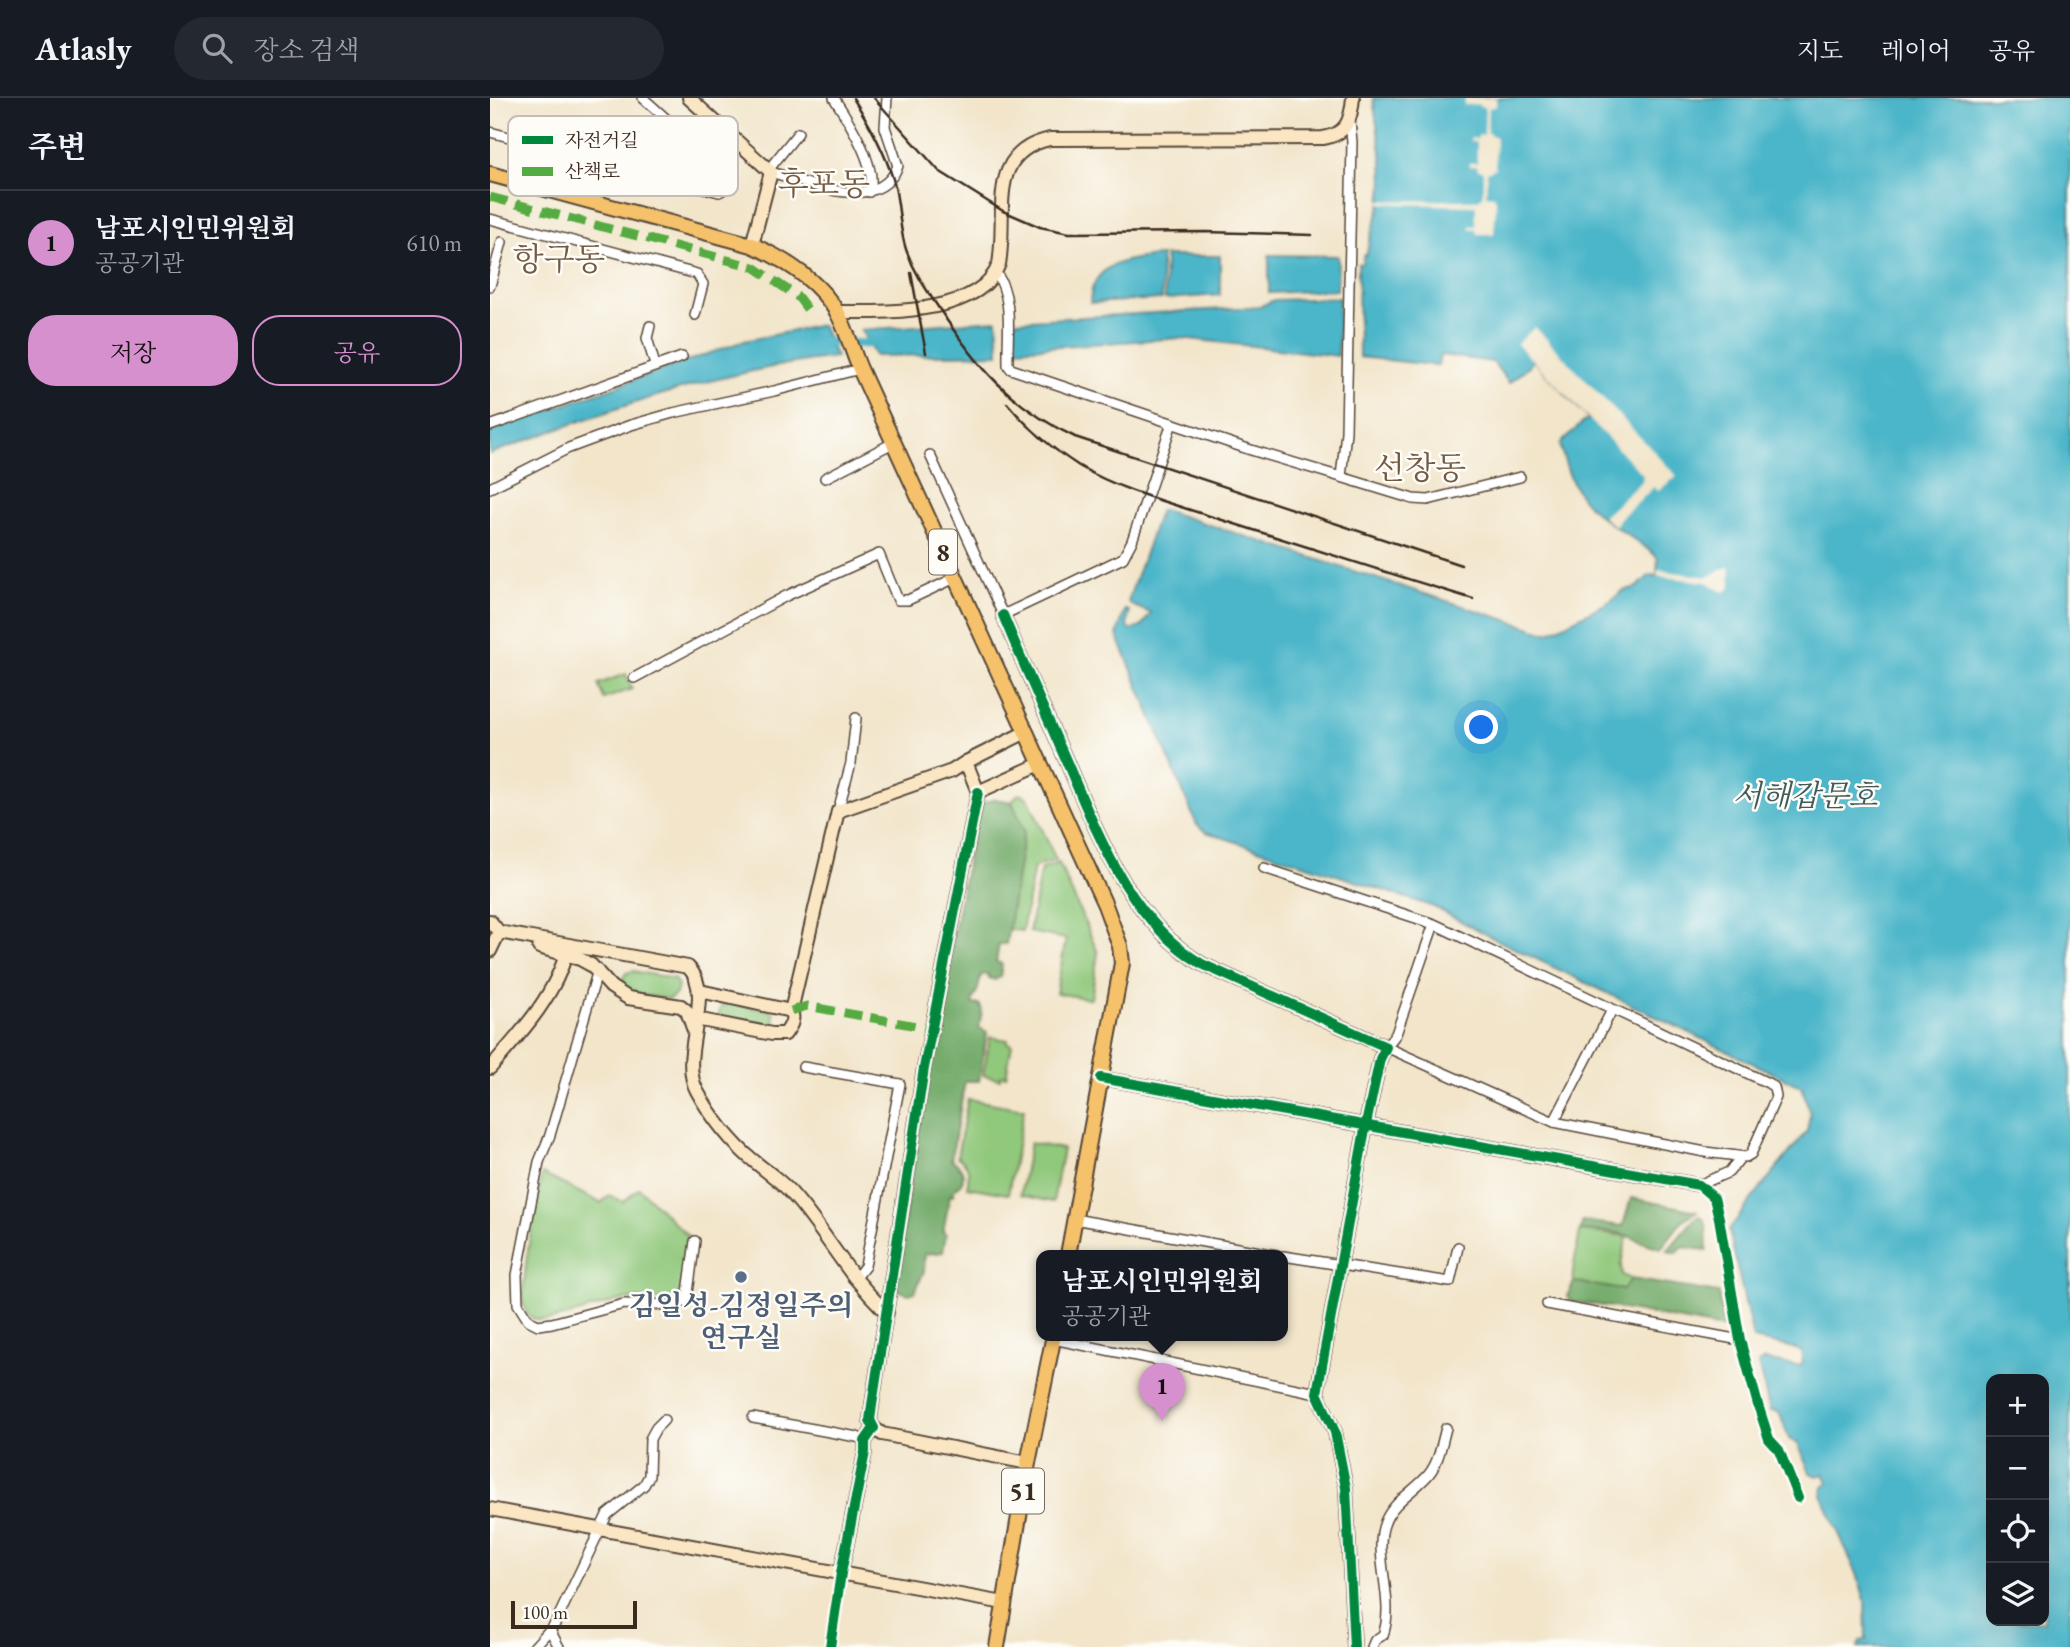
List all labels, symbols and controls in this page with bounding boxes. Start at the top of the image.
search box [174,17,664,80]
text: Atlasly [35,27,132,70]
icon: search [198,29,236,67]
text: 장소 검색 [254,33,359,67]
text: 지도 [1797,35,1843,66]
text: 레이어 [1881,35,1951,66]
text: 공유 [1989,35,2035,66]
legend [508,116,738,196]
text: 주변 [28,127,86,166]
text: 자전거길 [565,128,638,153]
text: 산책로 [565,159,620,184]
district label: 후포동 [778,163,870,205]
text: 남포시인민위원회 [95,211,296,245]
text: 1 [45,228,57,258]
text: 610 m [406,228,462,258]
district label: 항구동 [513,238,605,280]
text: 공공기관 [95,248,184,278]
button: 저장 [28,315,238,386]
button: 공유 [252,315,462,386]
district label: 선창동 [1374,447,1466,489]
road number: 8 [929,530,957,574]
your location [1464,710,1498,744]
water label: 서해갑문호 [1733,776,1879,815]
popup [1036,1250,1288,1341]
text: 남포시인민위원회 [1062,1264,1262,1298]
marker: 김일성-김정일주의 연구실 [733,1269,749,1285]
place label: 김일성-김정일주의 연구실 [628,1287,854,1355]
text: 공공기관 [1062,1301,1150,1331]
pin: 1 [1139,1363,1185,1421]
map controls [1986,1374,2049,1626]
button: + [1986,1374,2049,1437]
button: − [1986,1437,2049,1500]
road number: 51 [1002,1468,1044,1514]
button: locate [1986,1500,2049,1563]
button: layers [1986,1563,2049,1626]
scale bar [511,1598,637,1630]
text: 100 m [522,1600,568,1625]

